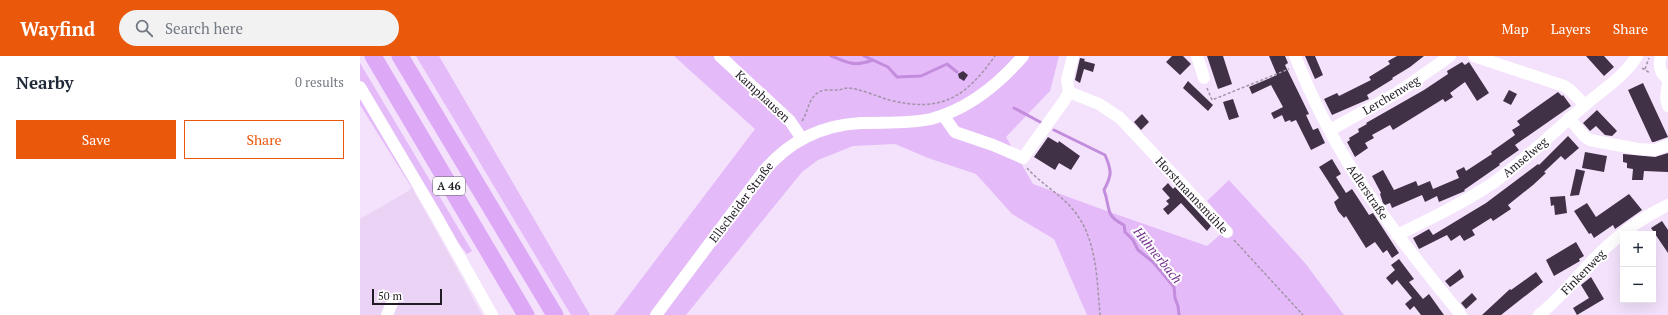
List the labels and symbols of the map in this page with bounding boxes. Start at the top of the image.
street label: Kamphausen [733,67,793,125]
street label: Lerchenweg [1360,72,1423,118]
street label: Amselweg [1499,133,1551,180]
street label: Horstmannsmühle [1153,154,1231,236]
street label: Ellscheider Straße [706,159,776,245]
street label: Adlerstraße [1344,162,1392,222]
road number: A 46 [433,177,465,195]
water label: Hühnerbach [1129,222,1186,287]
street label: Finkenweg [1558,246,1609,298]
scale bar [372,287,442,306]

